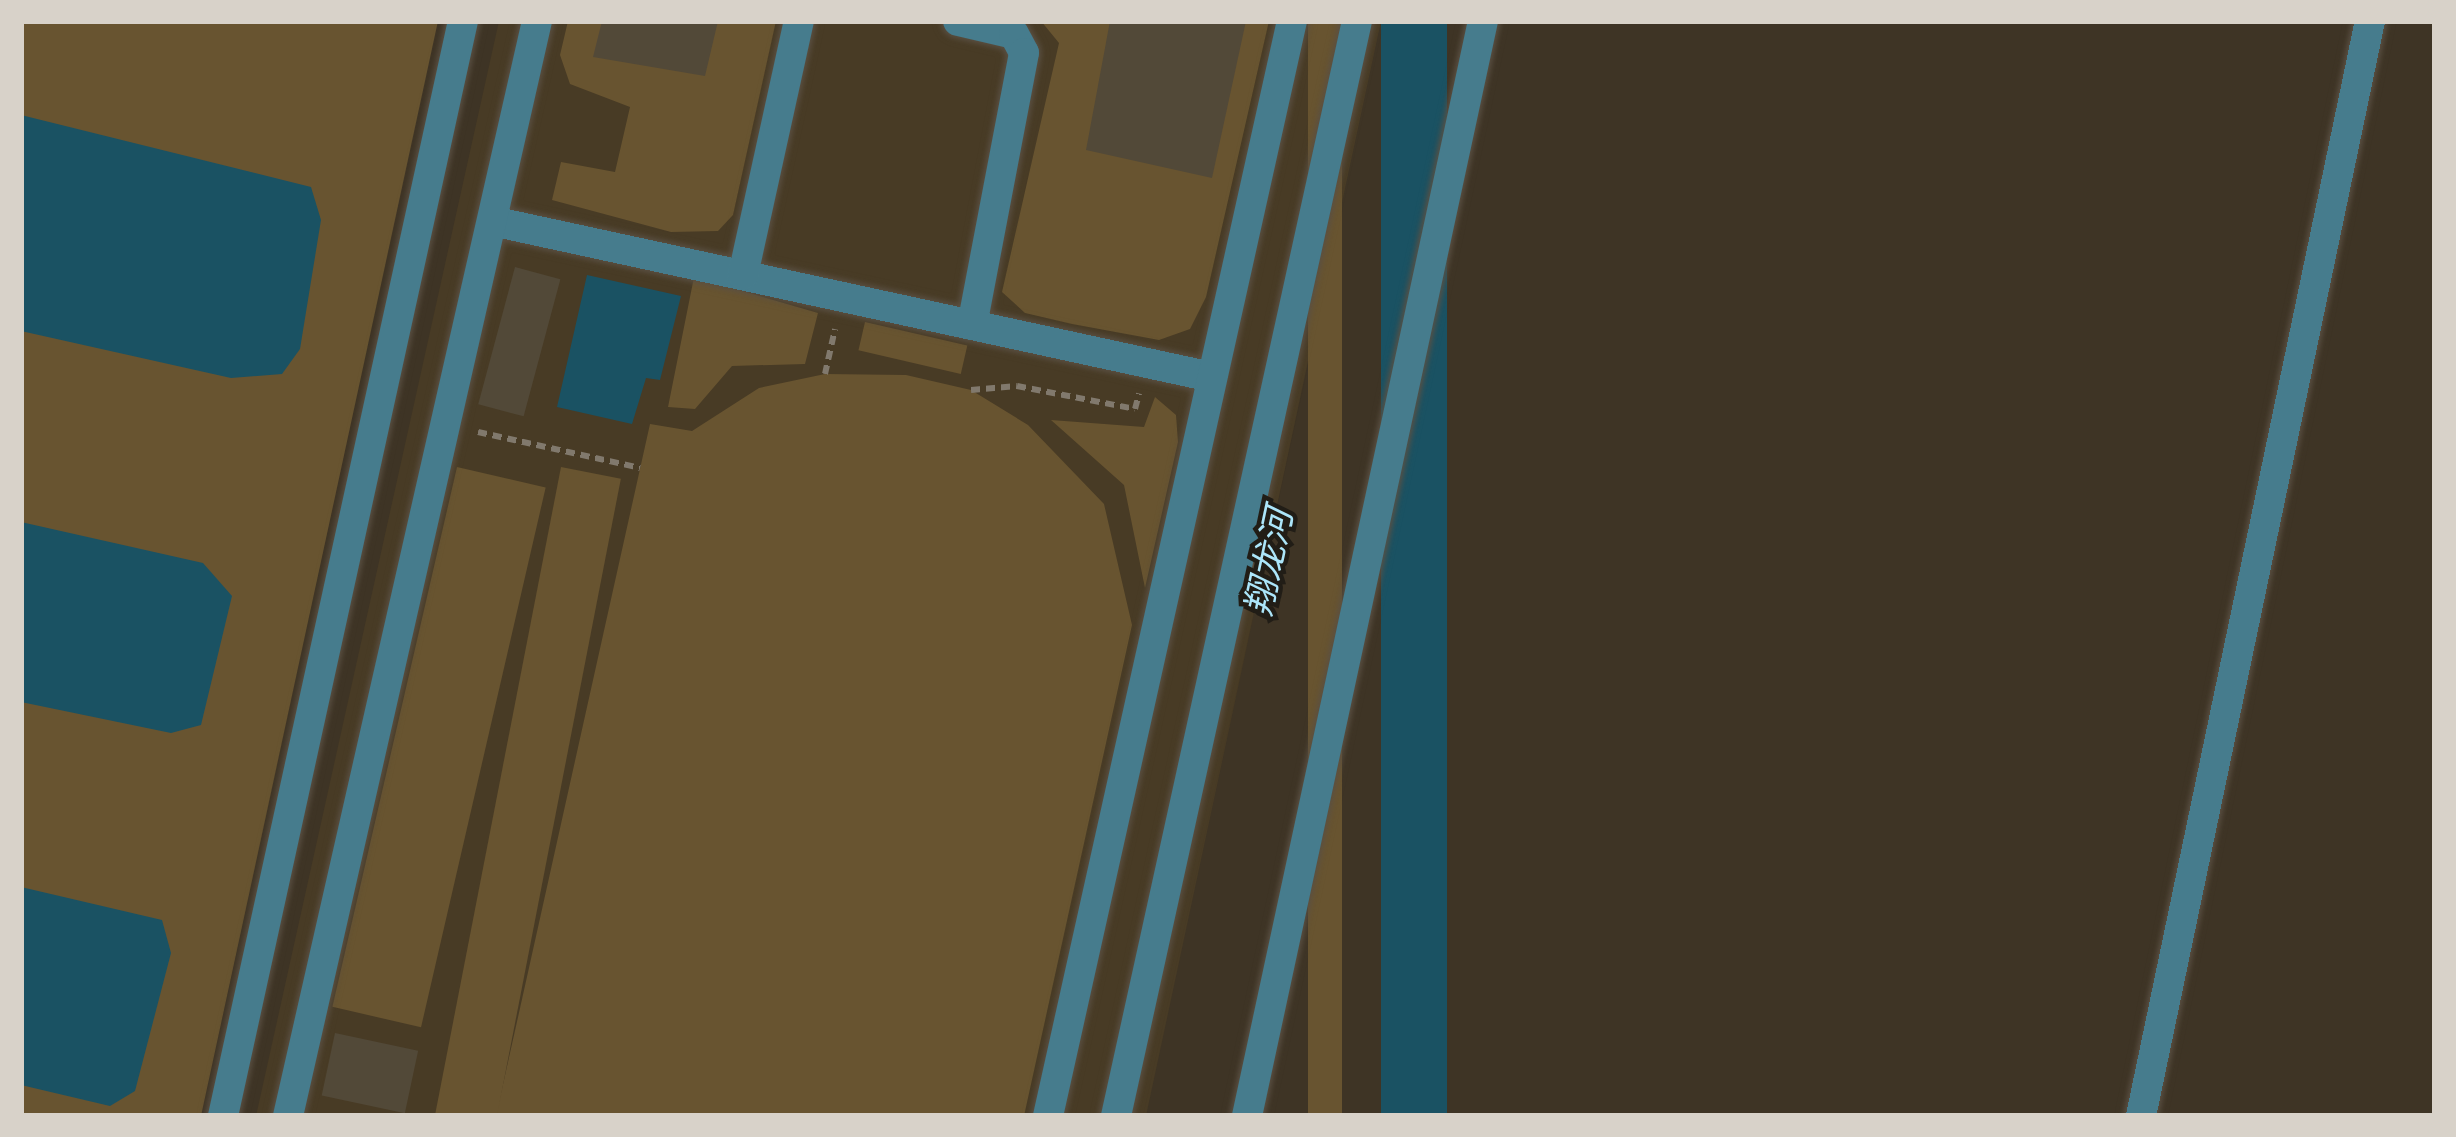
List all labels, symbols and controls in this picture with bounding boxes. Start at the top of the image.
water label: 翔龙河 [1237,505,1301,619]

